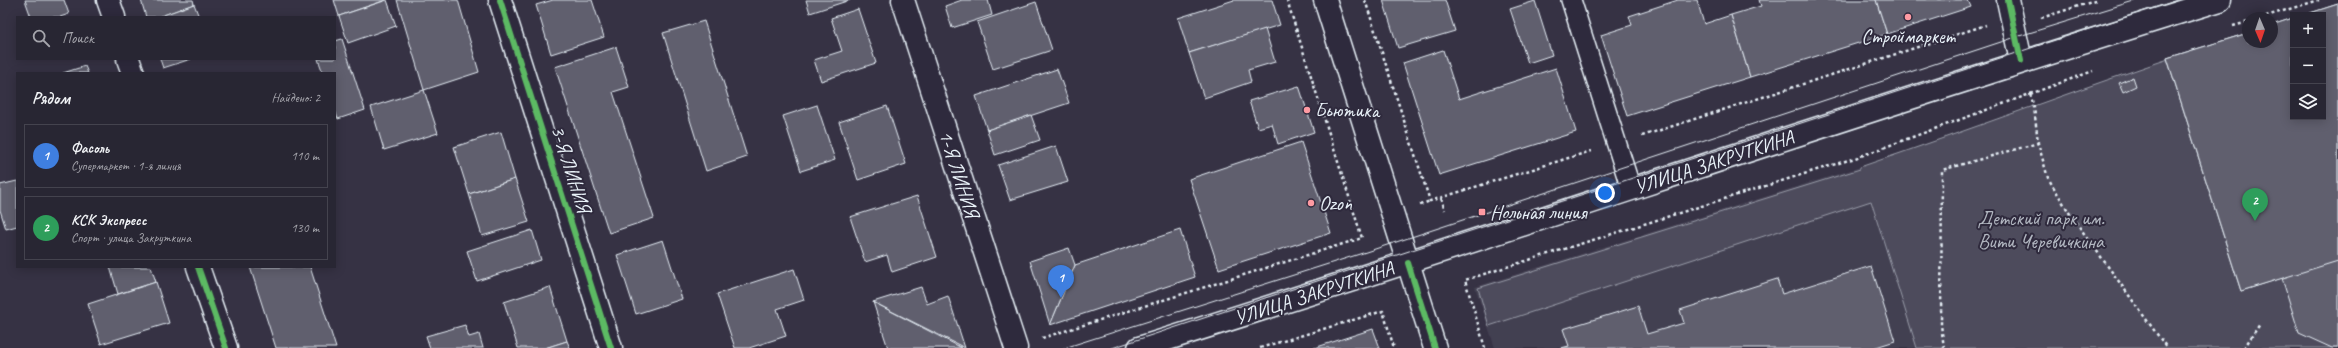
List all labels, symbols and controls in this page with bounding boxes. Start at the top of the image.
marker: Строймаркет [1903,12,1913,22]
north arrow [2242,12,2278,48]
map controls [2290,12,2326,120]
button: + [2290,12,2326,48]
search box [16,16,336,60]
place label: Строймаркет [1861,24,1956,49]
icon: search [30,27,52,49]
text: Поиск [62,29,94,48]
button: − [2290,48,2326,84]
button: layers [2290,84,2326,120]
text: Рядом [32,88,70,109]
text: Найдено: 2 [272,90,320,106]
place label: Бьютика [1315,98,1381,123]
marker: Бьютика [1302,105,1312,115]
street label: 3-Я ЛИНИЯ [545,122,598,218]
street label: УЛИЦА ЗАКРУТКИНА [1631,124,1798,200]
street label: 1-Я ЛИНИЯ [933,127,986,223]
text: Фасоль [71,139,109,158]
text: 1 [43,148,49,164]
text: 110 m [291,148,319,164]
text: Супермаркет · 1-я линия [71,158,181,174]
your location [1595,183,1615,203]
pin: 2 [2242,188,2268,221]
place label: Ozon [1319,191,1353,216]
marker: Ozon [1306,198,1316,208]
place label: Нольная линия [1490,200,1589,225]
park label: Детский парк им. Вити Черевичкина [1977,206,2105,254]
marker: Нольная линия [1477,207,1487,217]
text: КСК Экспресс [71,211,147,230]
text: 2 [43,220,49,236]
text: 130 m [291,220,319,236]
text: Спорт · улица Закруткина [71,230,191,246]
street label: УЛИЦА ЗАКРУТКИНА [1231,255,1398,331]
pin: 1 [1048,265,1074,298]

